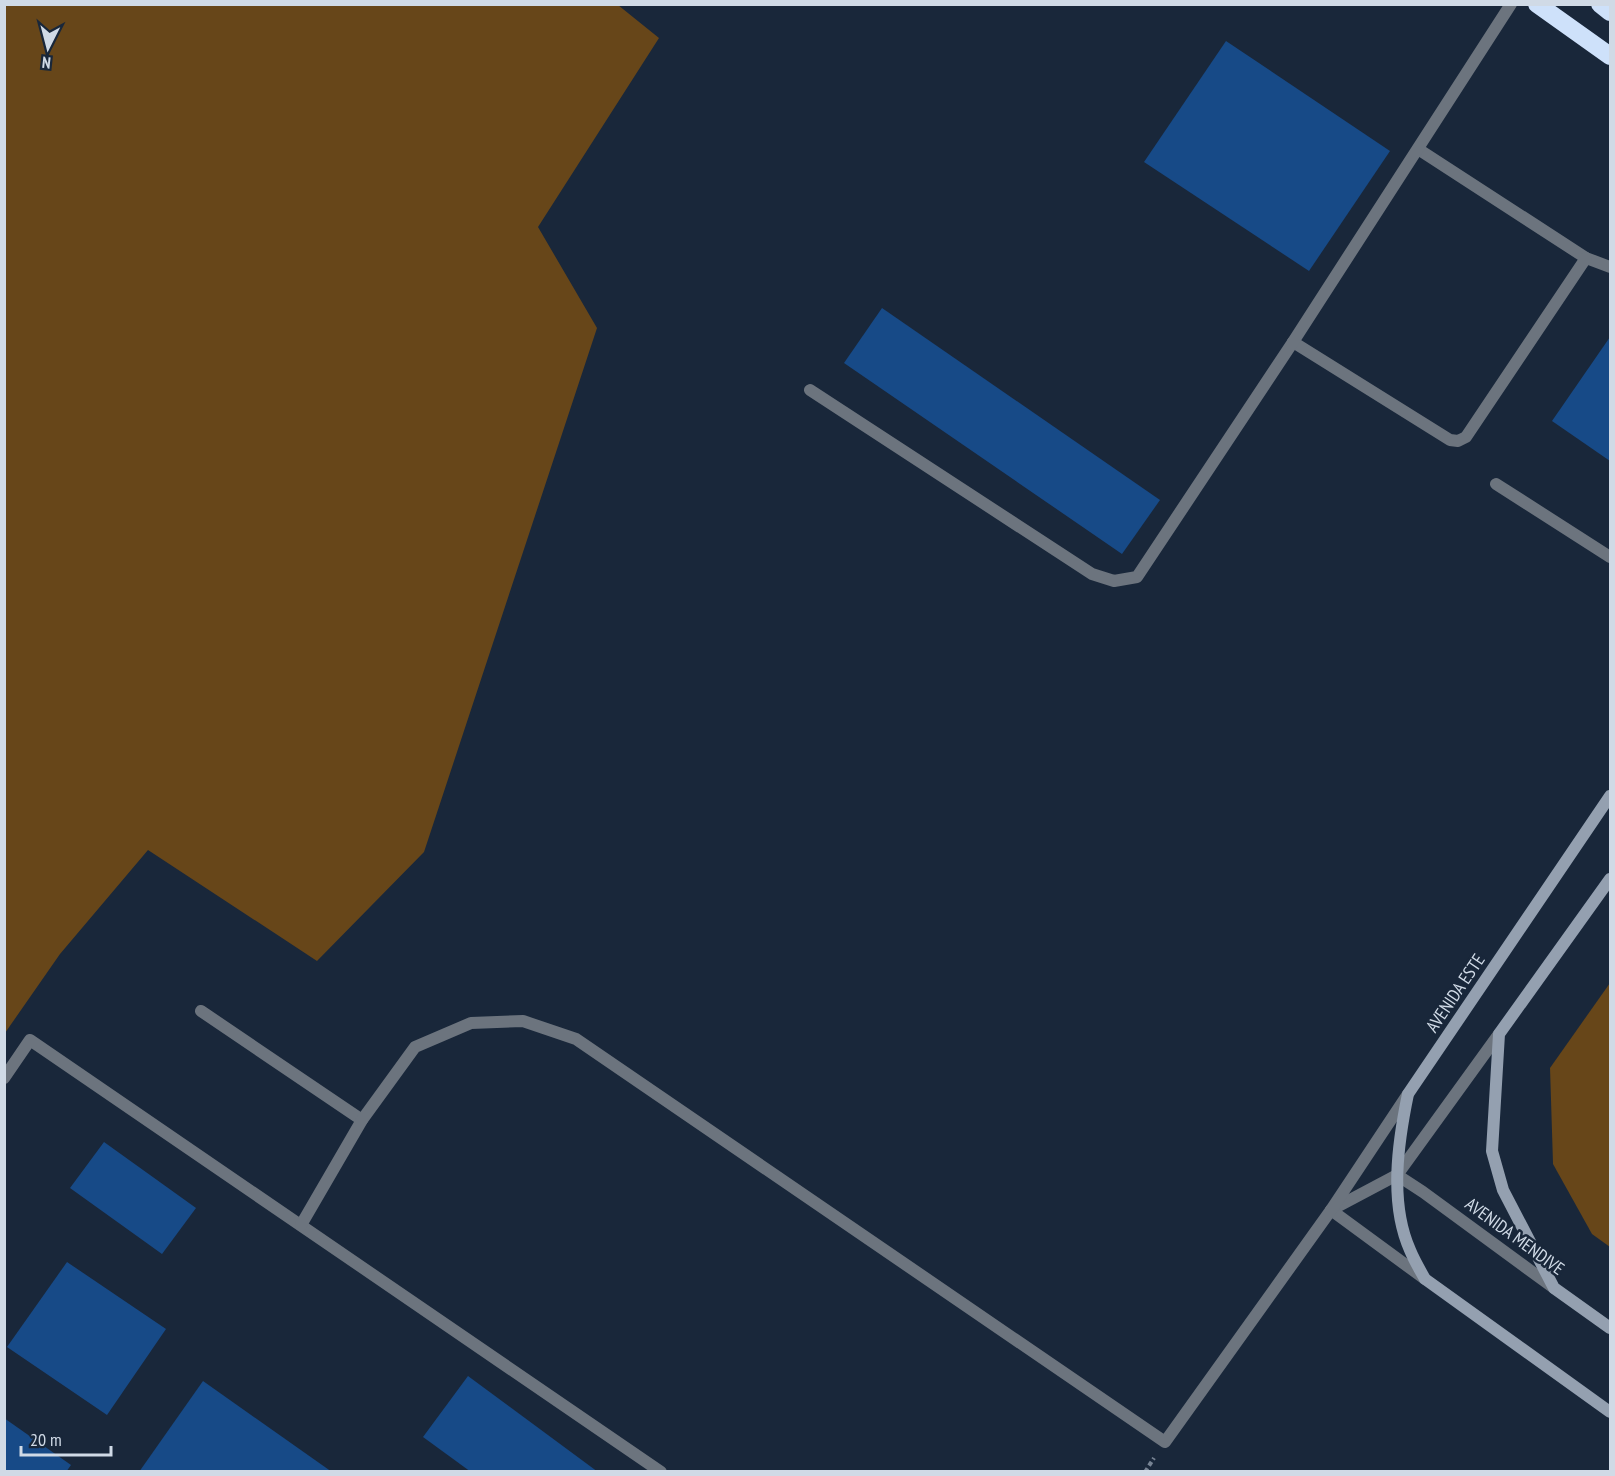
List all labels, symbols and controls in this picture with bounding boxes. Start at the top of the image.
north arrow [18,18,78,78]
text: N [41,53,52,73]
street label: AVENIDA ESTE [1420,949,1490,1037]
street label: AVENIDA MENDIVE [1461,1192,1569,1280]
scale bar [21,1419,111,1457]
text: 20 m [30,1428,62,1451]

